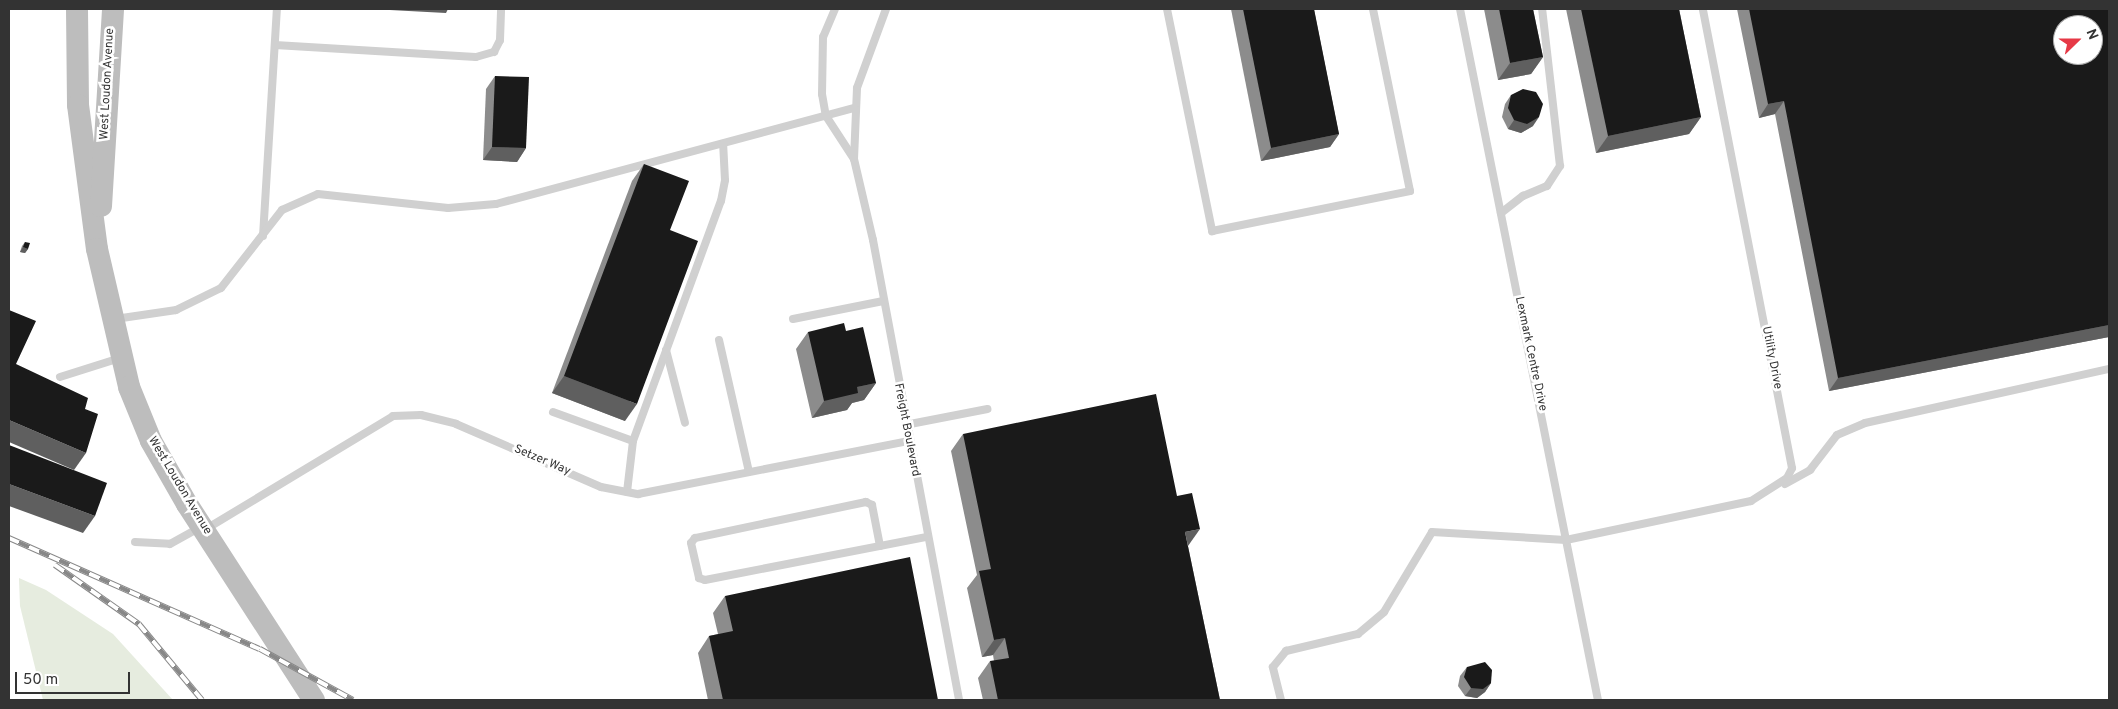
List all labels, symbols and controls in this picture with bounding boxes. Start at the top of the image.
north arrow [2053,15,2103,65]
text: N [2082,27,2101,42]
street label: West Loudon Avenue [98,28,118,140]
street label: Lexmark Centre Drive [1511,295,1549,413]
street label: Utility Drive [1758,325,1784,391]
street label: Freight Boulevard [890,382,922,478]
street label: West Loudon Avenue [144,434,214,538]
street label: Setzer Way [511,443,573,479]
scale bar [18,662,132,694]
text: 50 m [23,671,58,690]

